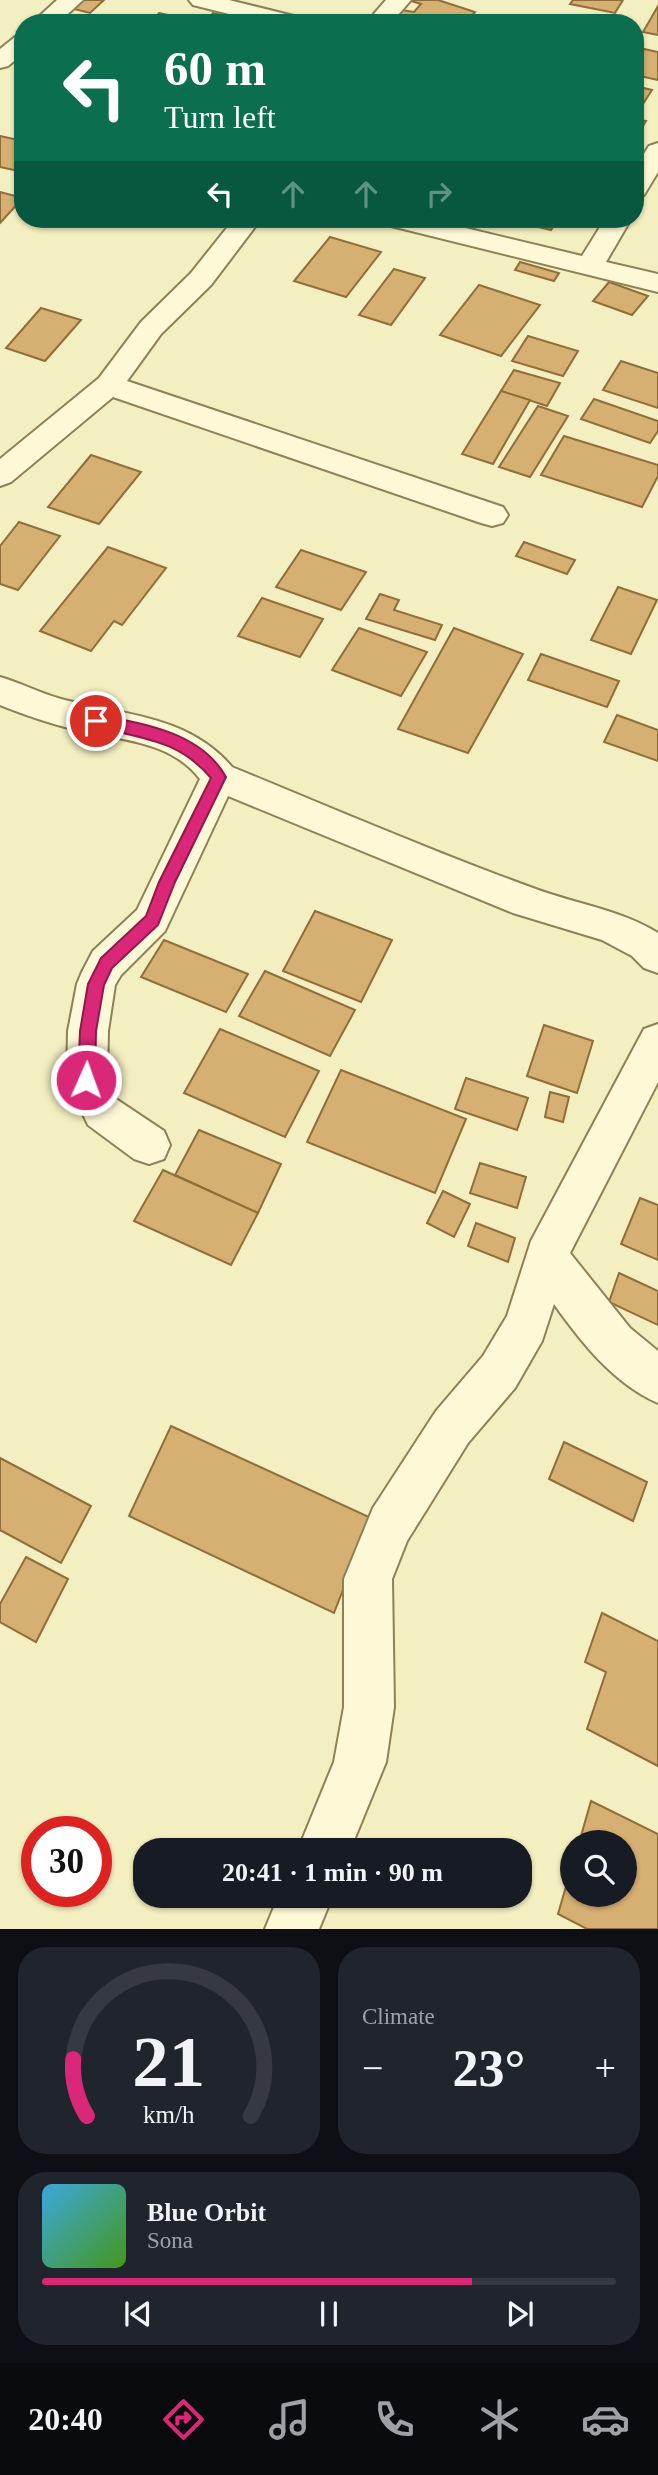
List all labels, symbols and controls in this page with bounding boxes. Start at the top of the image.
text: 60 m [164,41,266,96]
icon: left [49,42,140,133]
text: Turn left [164,99,276,135]
icon: left [201,175,239,213]
icon: ahead [274,175,312,213]
icon: ahead [347,175,385,213]
icon: right [420,175,458,213]
pin [66,691,126,751]
icon: arrive [77,702,115,740]
position arrow [49,1043,123,1117]
speed limit sign: 30 [21,1816,112,1907]
map controls [560,1830,637,1907]
button: search [560,1830,637,1907]
text: 20:41 · 1 min · 90 m [222,1858,443,1887]
text: Climate [362,2004,435,2029]
text: 21 [133,2022,205,2103]
text: 23° [453,2040,525,2097]
text: − [362,2047,383,2089]
text: + [595,2047,616,2089]
text: km/h [143,2101,195,2128]
text: Blue Orbit [147,2198,266,2227]
text: Sona [147,2228,193,2253]
icon: previous [119,2295,157,2333]
icon: pause [310,2295,348,2333]
icon: next [501,2295,539,2333]
icon: directions [159,2395,208,2444]
icon: music [265,2395,314,2444]
icon: phone [370,2395,419,2444]
icon: climate [475,2395,524,2444]
icon: car [581,2395,630,2444]
text: 20:40 [28,2401,103,2437]

